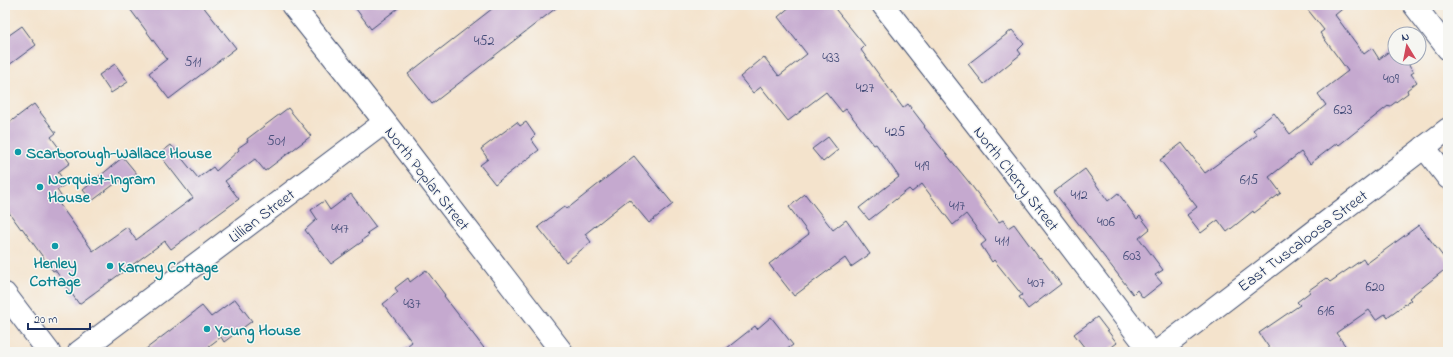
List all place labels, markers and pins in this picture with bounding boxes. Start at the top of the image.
place label: Scarborough-Wallace House [26,142,212,167]
marker: Scarborough-Wallace House [13,147,23,157]
place label: Norquist-Ingram House [48,168,156,210]
marker: Norquist-Ingram House [35,182,45,192]
marker: Henley Cottage [50,241,60,251]
place label: Henley Cottage [30,252,81,295]
place label: Karney Cottage [118,256,219,281]
marker: Karney Cottage [105,261,115,271]
place label: Young House [214,319,301,344]
marker: Young House [202,324,212,334]

